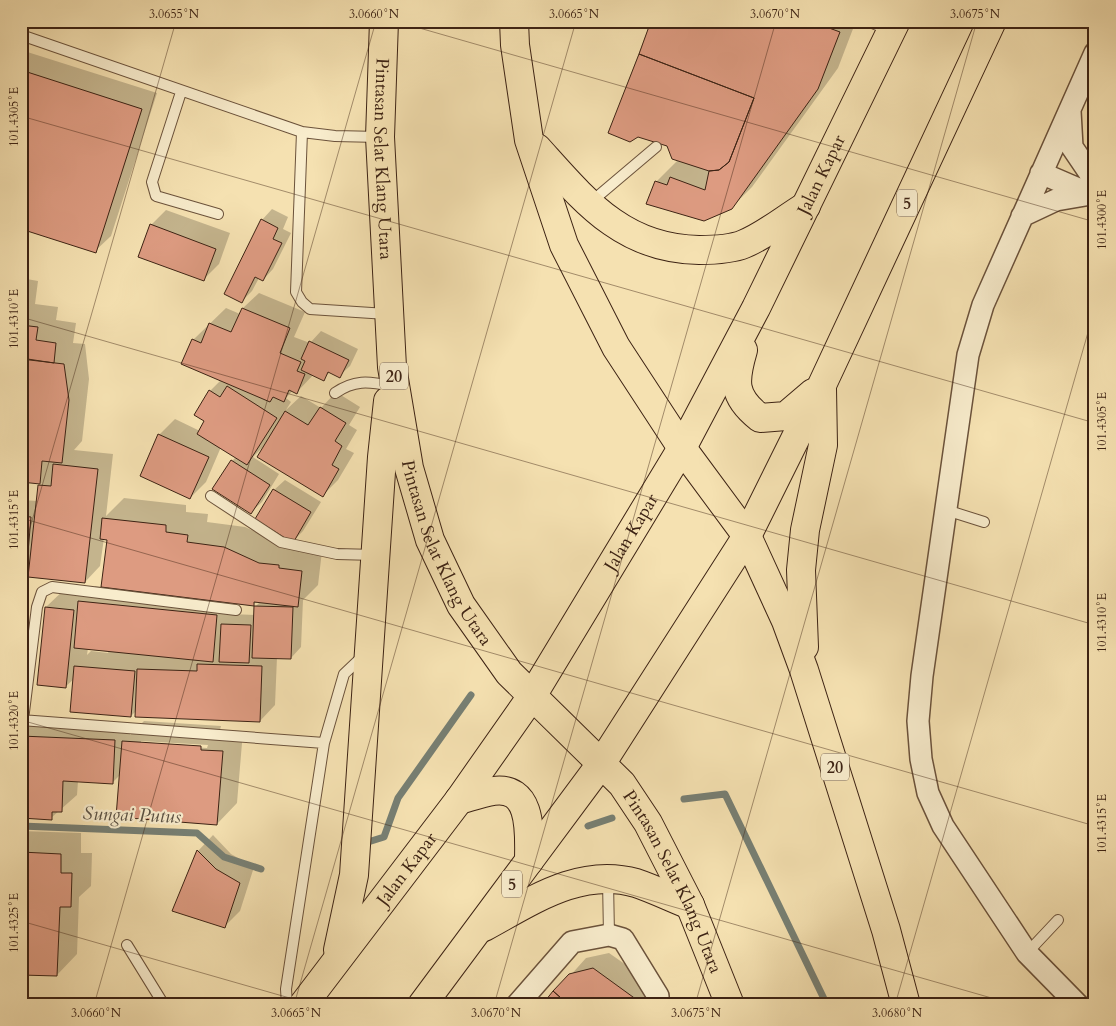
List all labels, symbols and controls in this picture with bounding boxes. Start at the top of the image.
text: 3.0655°N [149,6,200,22]
text: 3.0660°N [349,6,400,22]
text: 3.0665°N [549,6,600,22]
text: 3.0670°N [750,6,801,22]
text: 3.0675°N [950,6,1001,22]
street label: Pintasan Selat Klang Utara [367,58,398,261]
text: 101.4305°E [6,87,22,147]
street label: Jalan Kapar [790,130,852,222]
road number: 5 [897,190,917,217]
text: 101.4300°E [1094,190,1110,250]
text: 101.4310°E [6,289,22,349]
road number: 20 [380,362,408,390]
text: 101.4305°E [1094,392,1110,452]
street label: Pintasan Selat Klang Utara [395,458,498,651]
street label: Jalan Kapar [597,489,665,579]
text: 101.4315°E [6,490,22,550]
text: 101.4310°E [1094,593,1110,653]
text: 101.4320°E [6,691,22,751]
road number: 20 [821,754,849,780]
street label: Pintasan Selat Klang Utara [617,785,728,977]
text: 101.4315°E [1094,794,1110,854]
water label: Sungai Putus [82,800,182,830]
street label: Jalan Kapar [369,827,443,914]
road number: 5 [502,871,522,898]
text: 101.4325°E [6,893,22,953]
text: 3.0660°N [71,1005,122,1021]
text: 3.0665°N [271,1005,322,1021]
text: 3.0670°N [471,1005,522,1021]
text: 3.0675°N [671,1005,722,1021]
text: 3.0680°N [872,1005,923,1021]

